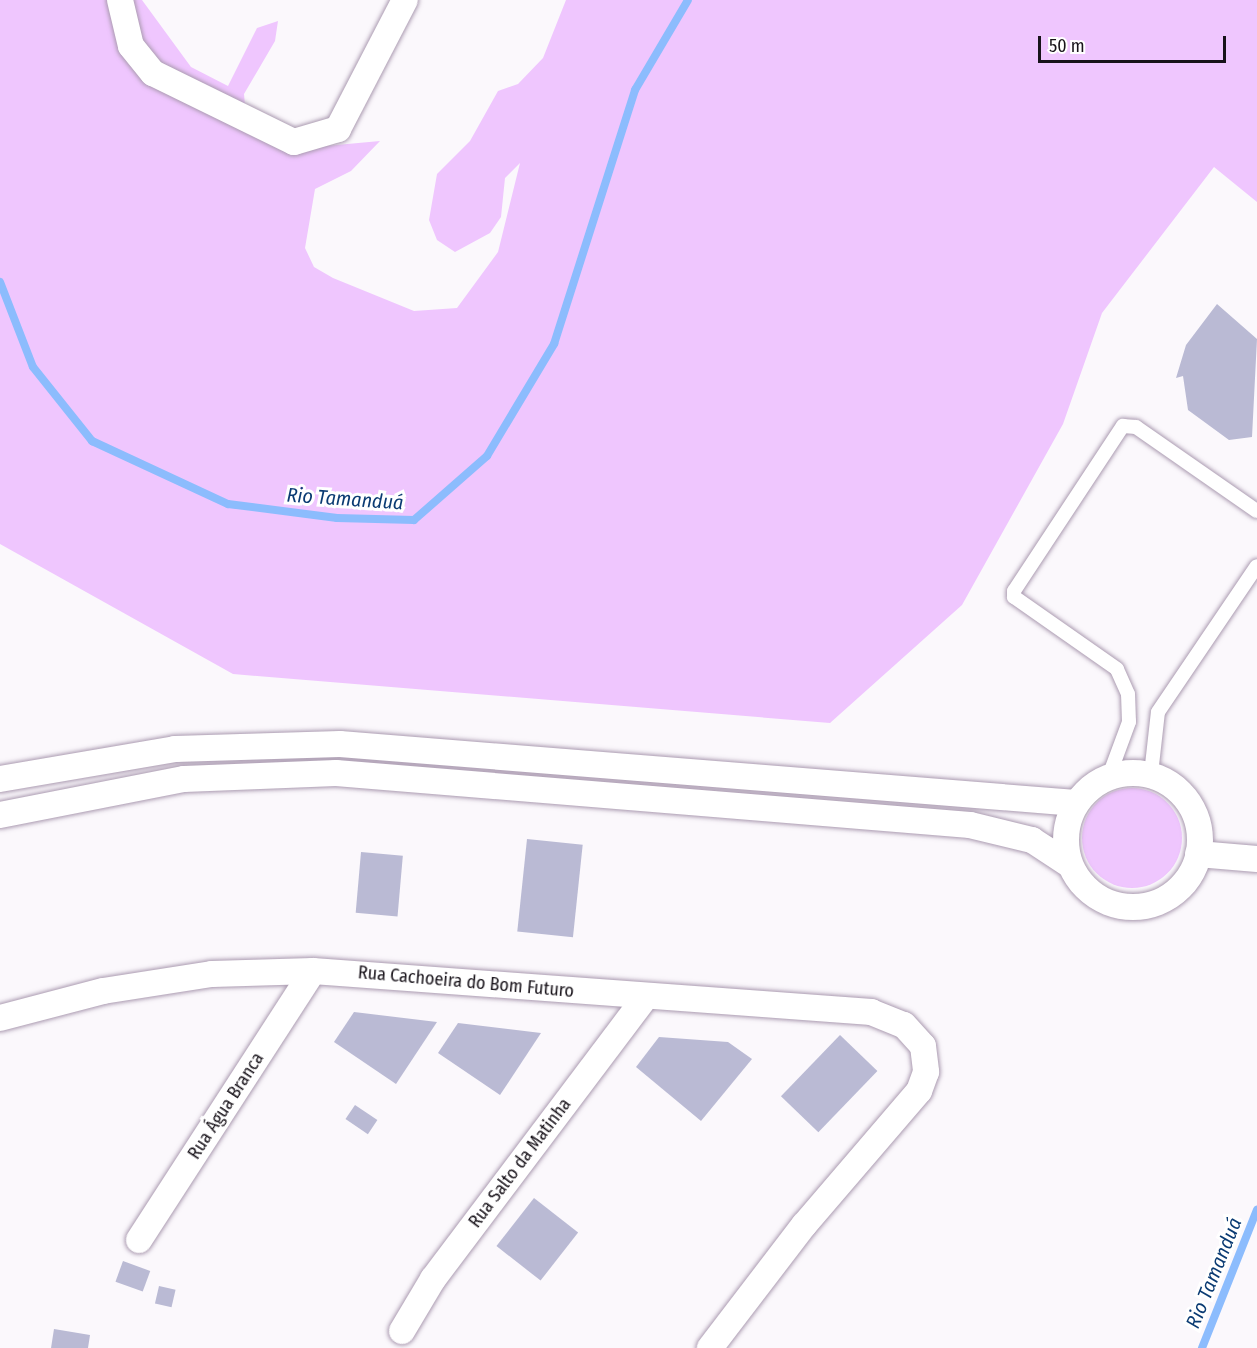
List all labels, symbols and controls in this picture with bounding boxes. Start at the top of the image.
scale bar [1041,24,1228,62]
text: 50 m [1049,35,1085,57]
water label: Rio Tamanduá [286,483,404,515]
street label: Rua Cachoeira do Bom Futuro [357,962,575,1002]
street label: Rua Água Branca [184,1049,268,1163]
street label: Rua Salto da Matinha [464,1094,576,1232]
water label: Rio Tamanduá [1181,1214,1247,1332]

